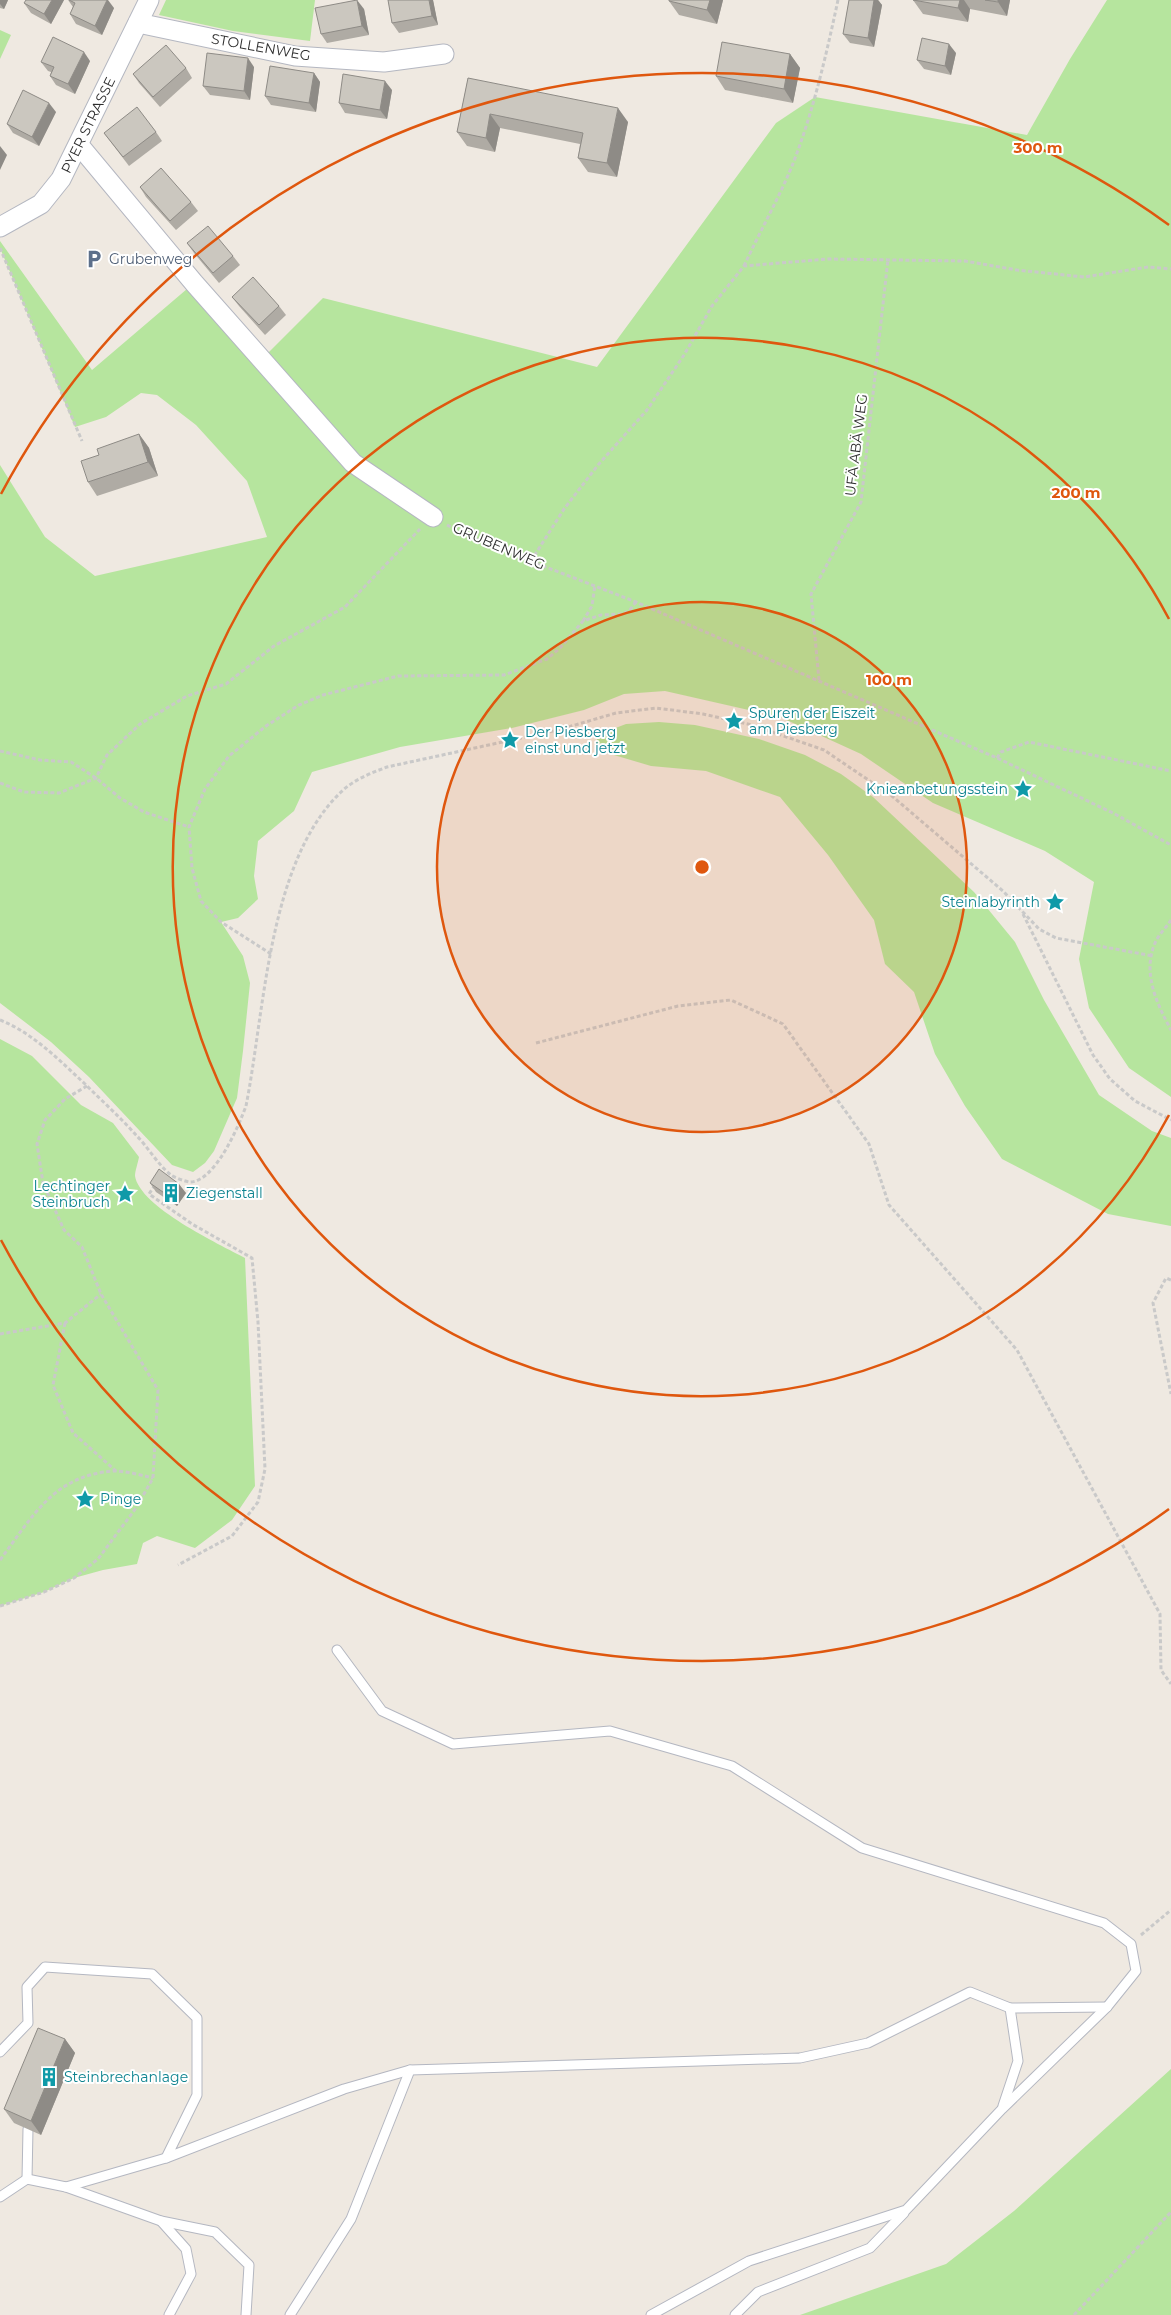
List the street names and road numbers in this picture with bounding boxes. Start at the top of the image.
street label: STOLLENWEG [210,29,312,65]
street label: PYER STRASSE [57,74,119,176]
street label: UFÄ ABÄ WEG [841,393,871,497]
street label: GRUBENWEG [450,518,548,574]

